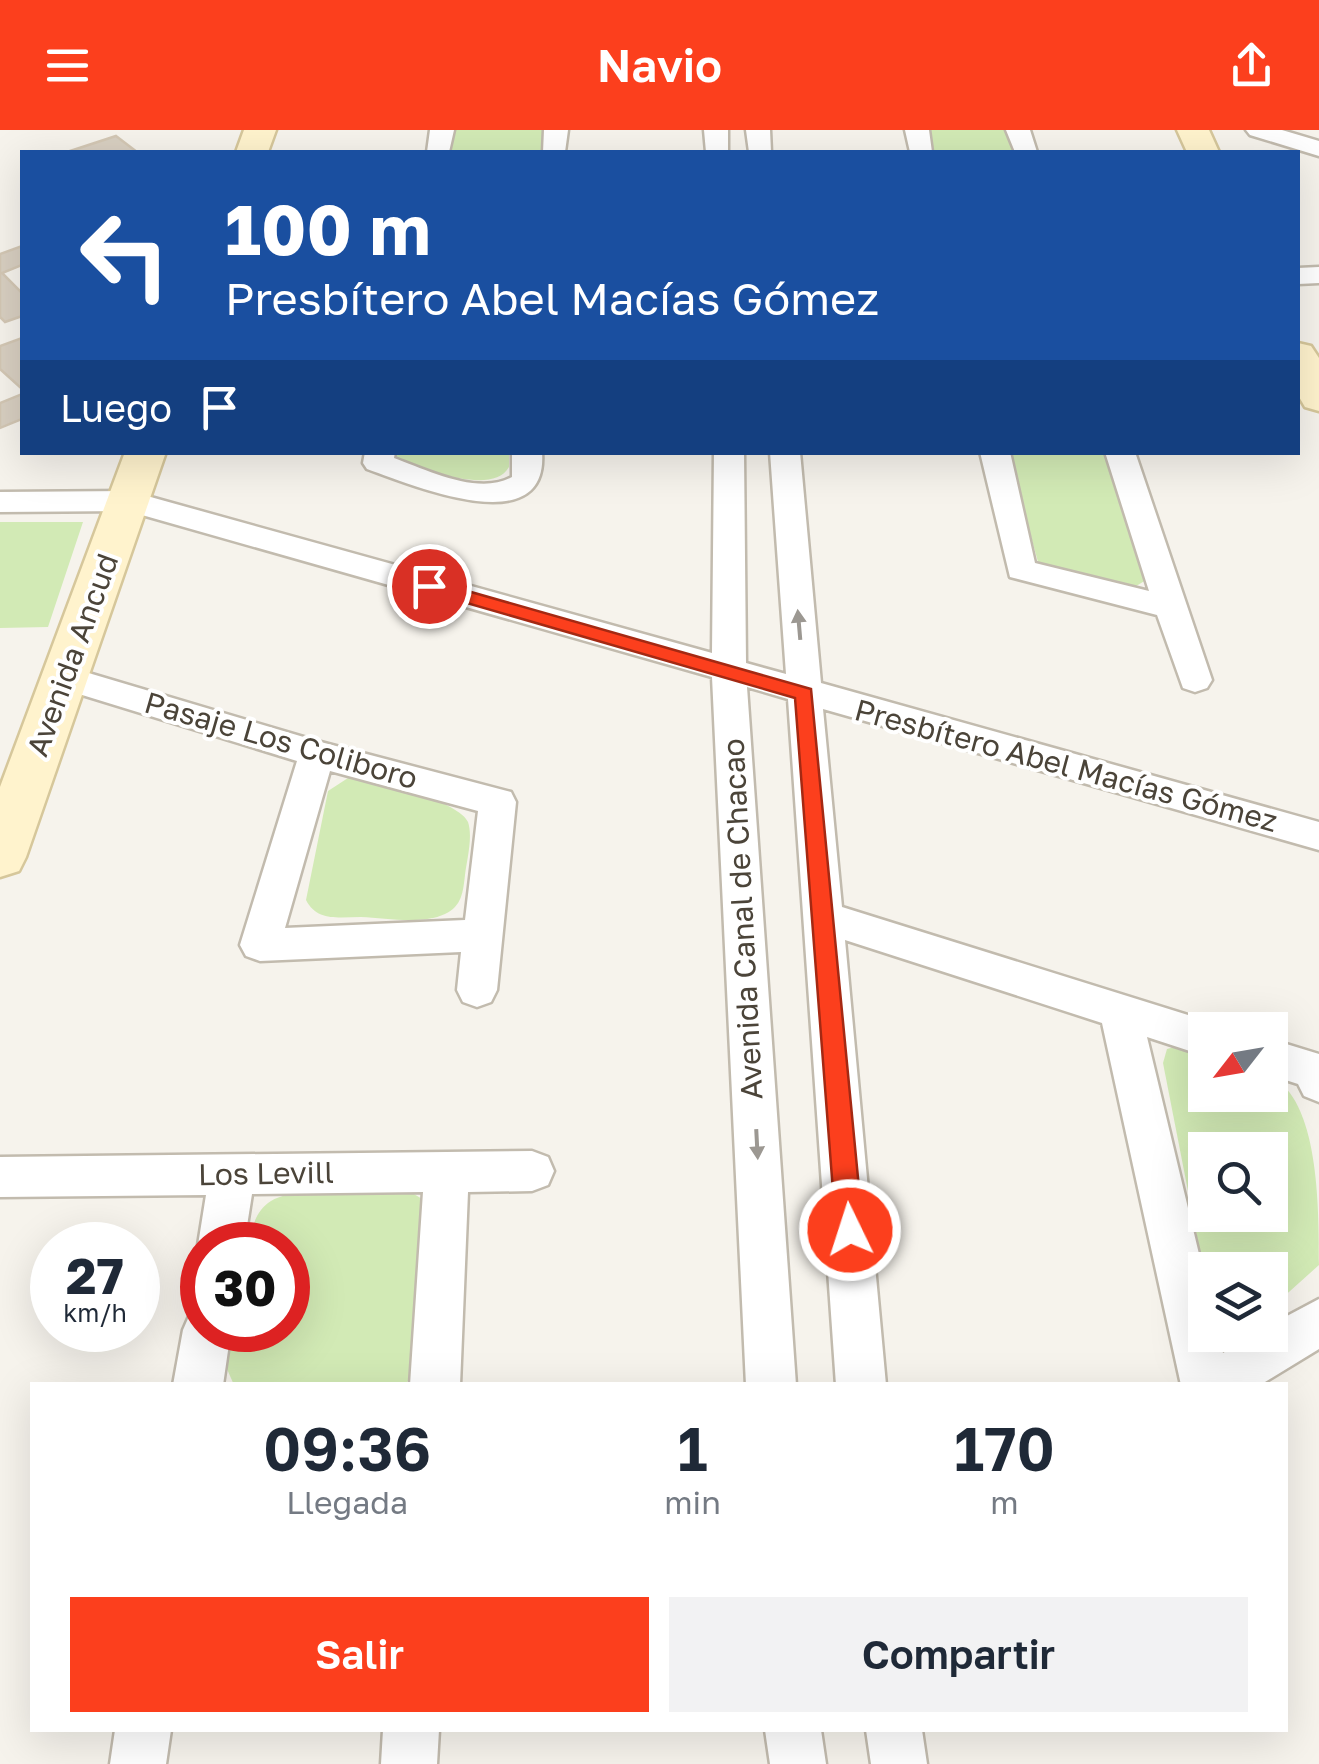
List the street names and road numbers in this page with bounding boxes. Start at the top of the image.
street label: Avenida Ancud [19,549,125,761]
street label: Pasaje Los Coliboro [141,684,422,796]
street label: Presbítero Abel Macías Gómez [851,691,1282,839]
street label: Avenida Canal de Chacao [715,738,769,1101]
street label: Los Levill [198,1154,334,1192]

